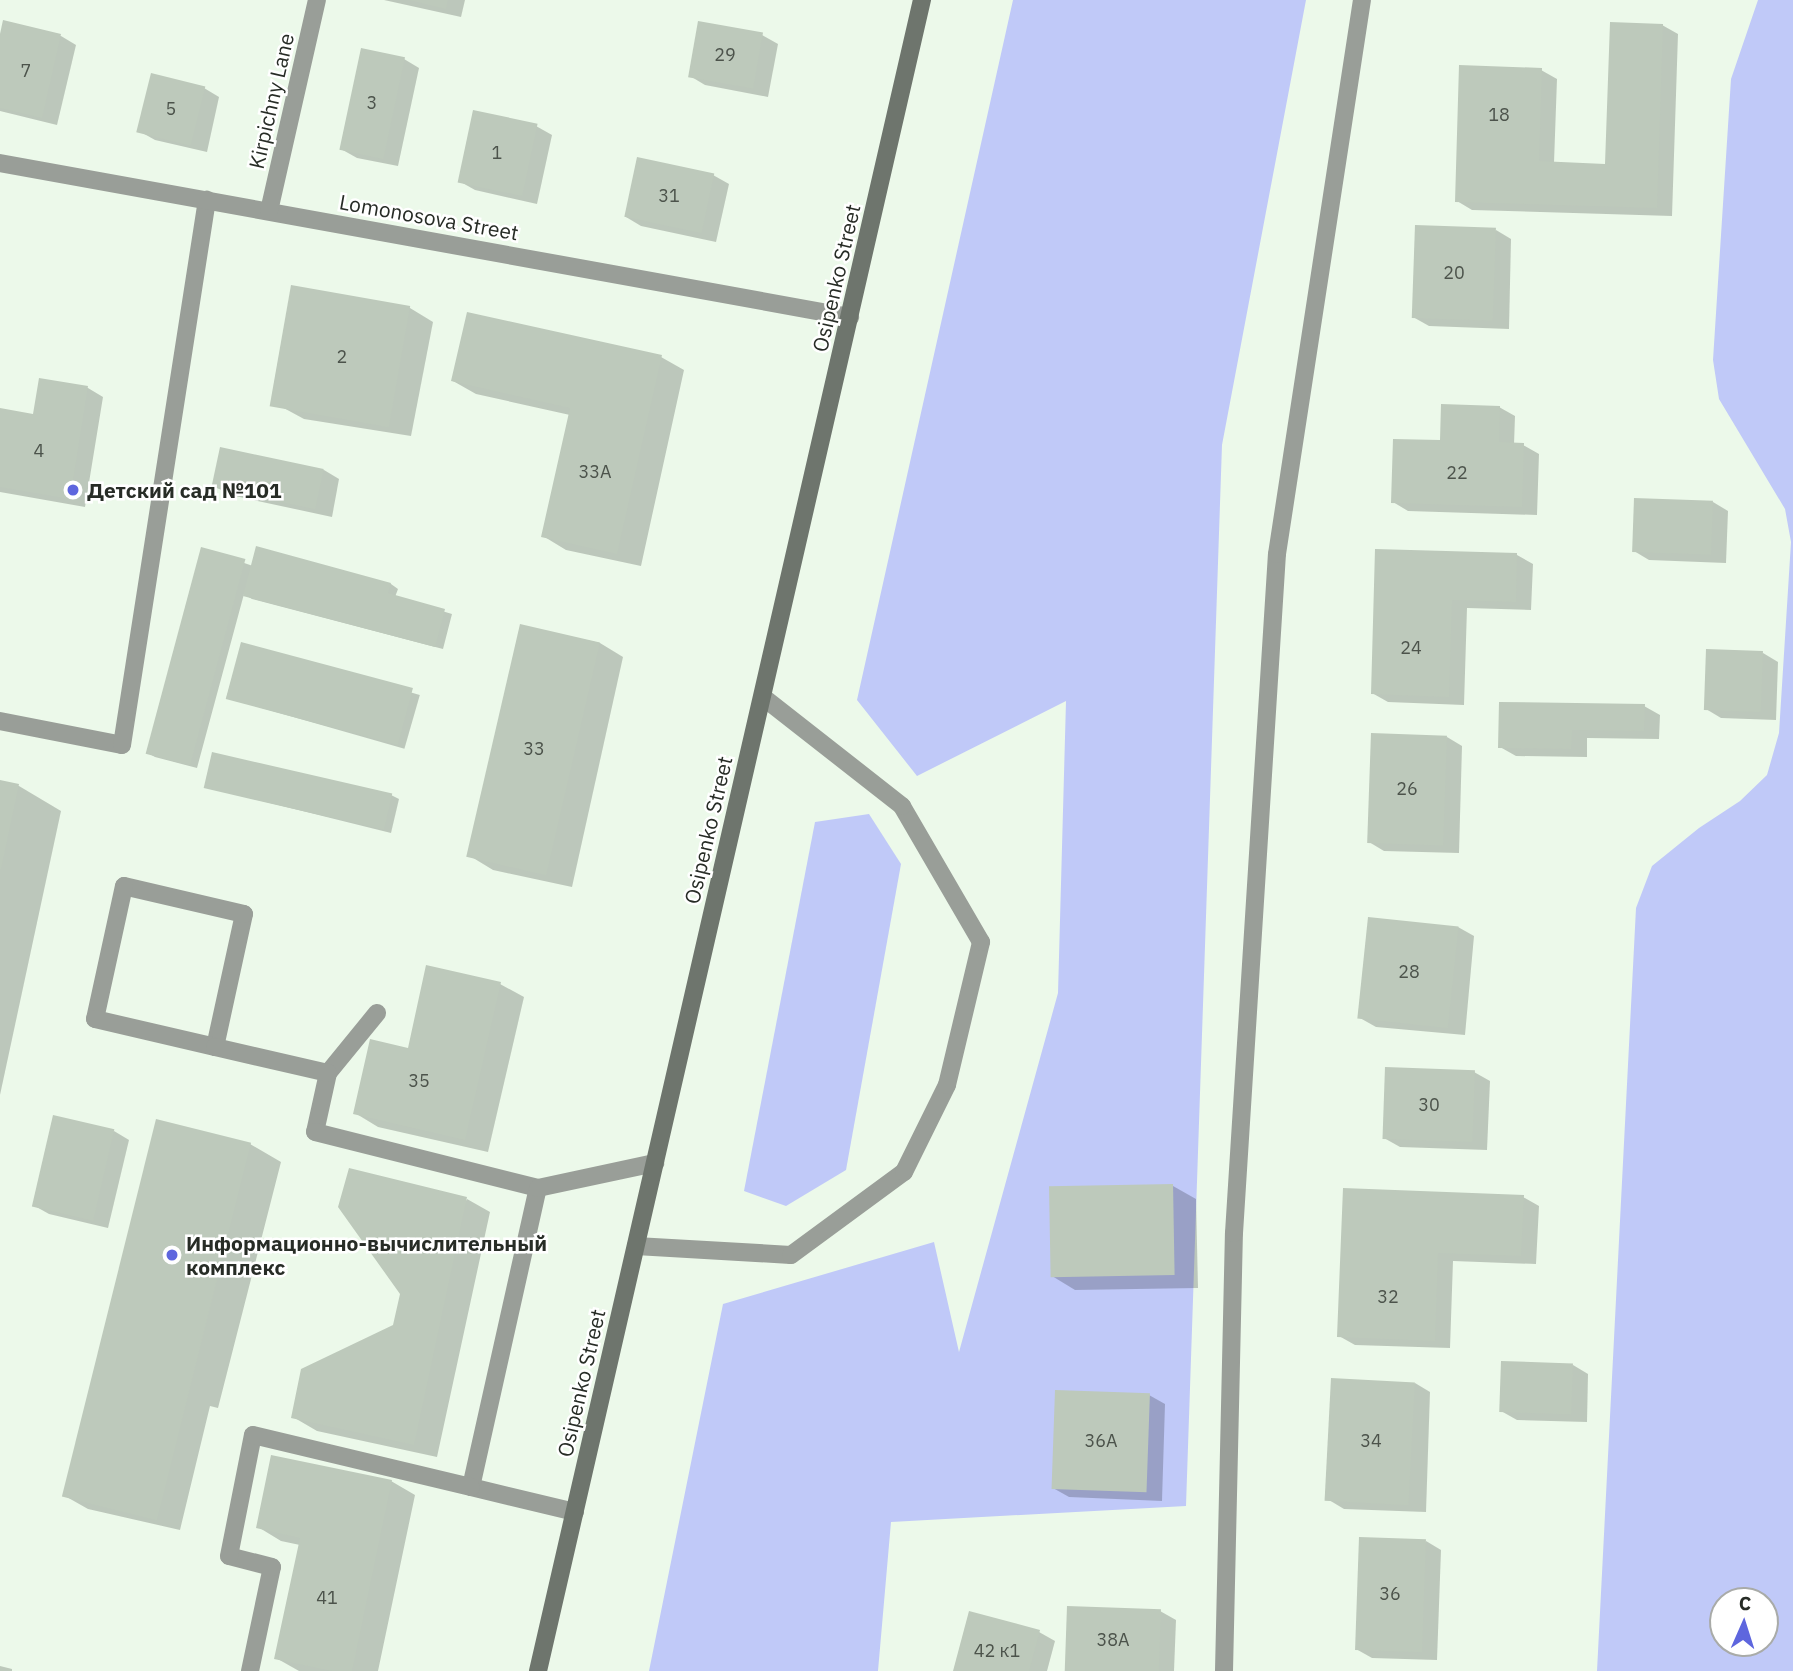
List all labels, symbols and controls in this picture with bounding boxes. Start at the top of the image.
street label: Kirpichny Lane [243,31,299,171]
house number: 29 [714,44,736,66]
house number: 7 [21,60,31,82]
house number: 3 [367,92,377,114]
house number: 5 [166,98,176,120]
house number: 18 [1488,104,1510,126]
house number: 1 [492,142,502,164]
house number: 31 [658,185,680,207]
street label: Lomonosova Street [337,189,521,245]
street label: Osipenko Street [807,202,865,354]
house number: 20 [1443,262,1465,284]
house number: 2 [337,346,347,368]
house number: 4 [34,440,44,462]
house number: 33А [578,461,612,483]
house number: 22 [1446,462,1468,484]
place label: Детский сад №101 [87,477,282,503]
marker: Детский сад №101 [65,482,81,498]
house number: 24 [1400,637,1422,659]
house number: 33 [523,738,545,760]
street label: Osipenko Street [679,754,737,906]
house number: 26 [1396,778,1418,800]
house number: 28 [1398,961,1420,983]
house number: 35 [408,1070,430,1092]
house number: 30 [1418,1094,1440,1116]
place label: Информационно-вычислительный комплекс [186,1230,547,1280]
marker: Информационно-вычислительный комплекс [164,1247,180,1263]
house number: 32 [1377,1286,1399,1308]
street label: Osipenko Street [552,1307,610,1459]
house number: 36А [1084,1430,1118,1452]
house number: 34 [1360,1430,1382,1452]
house number: 36 [1379,1583,1401,1605]
house number: 41 [316,1587,338,1609]
north arrow [1709,1587,1779,1657]
text: С [1738,1591,1752,1615]
house number: 38А [1096,1629,1130,1651]
house number: 42 к1 [974,1640,1020,1662]

